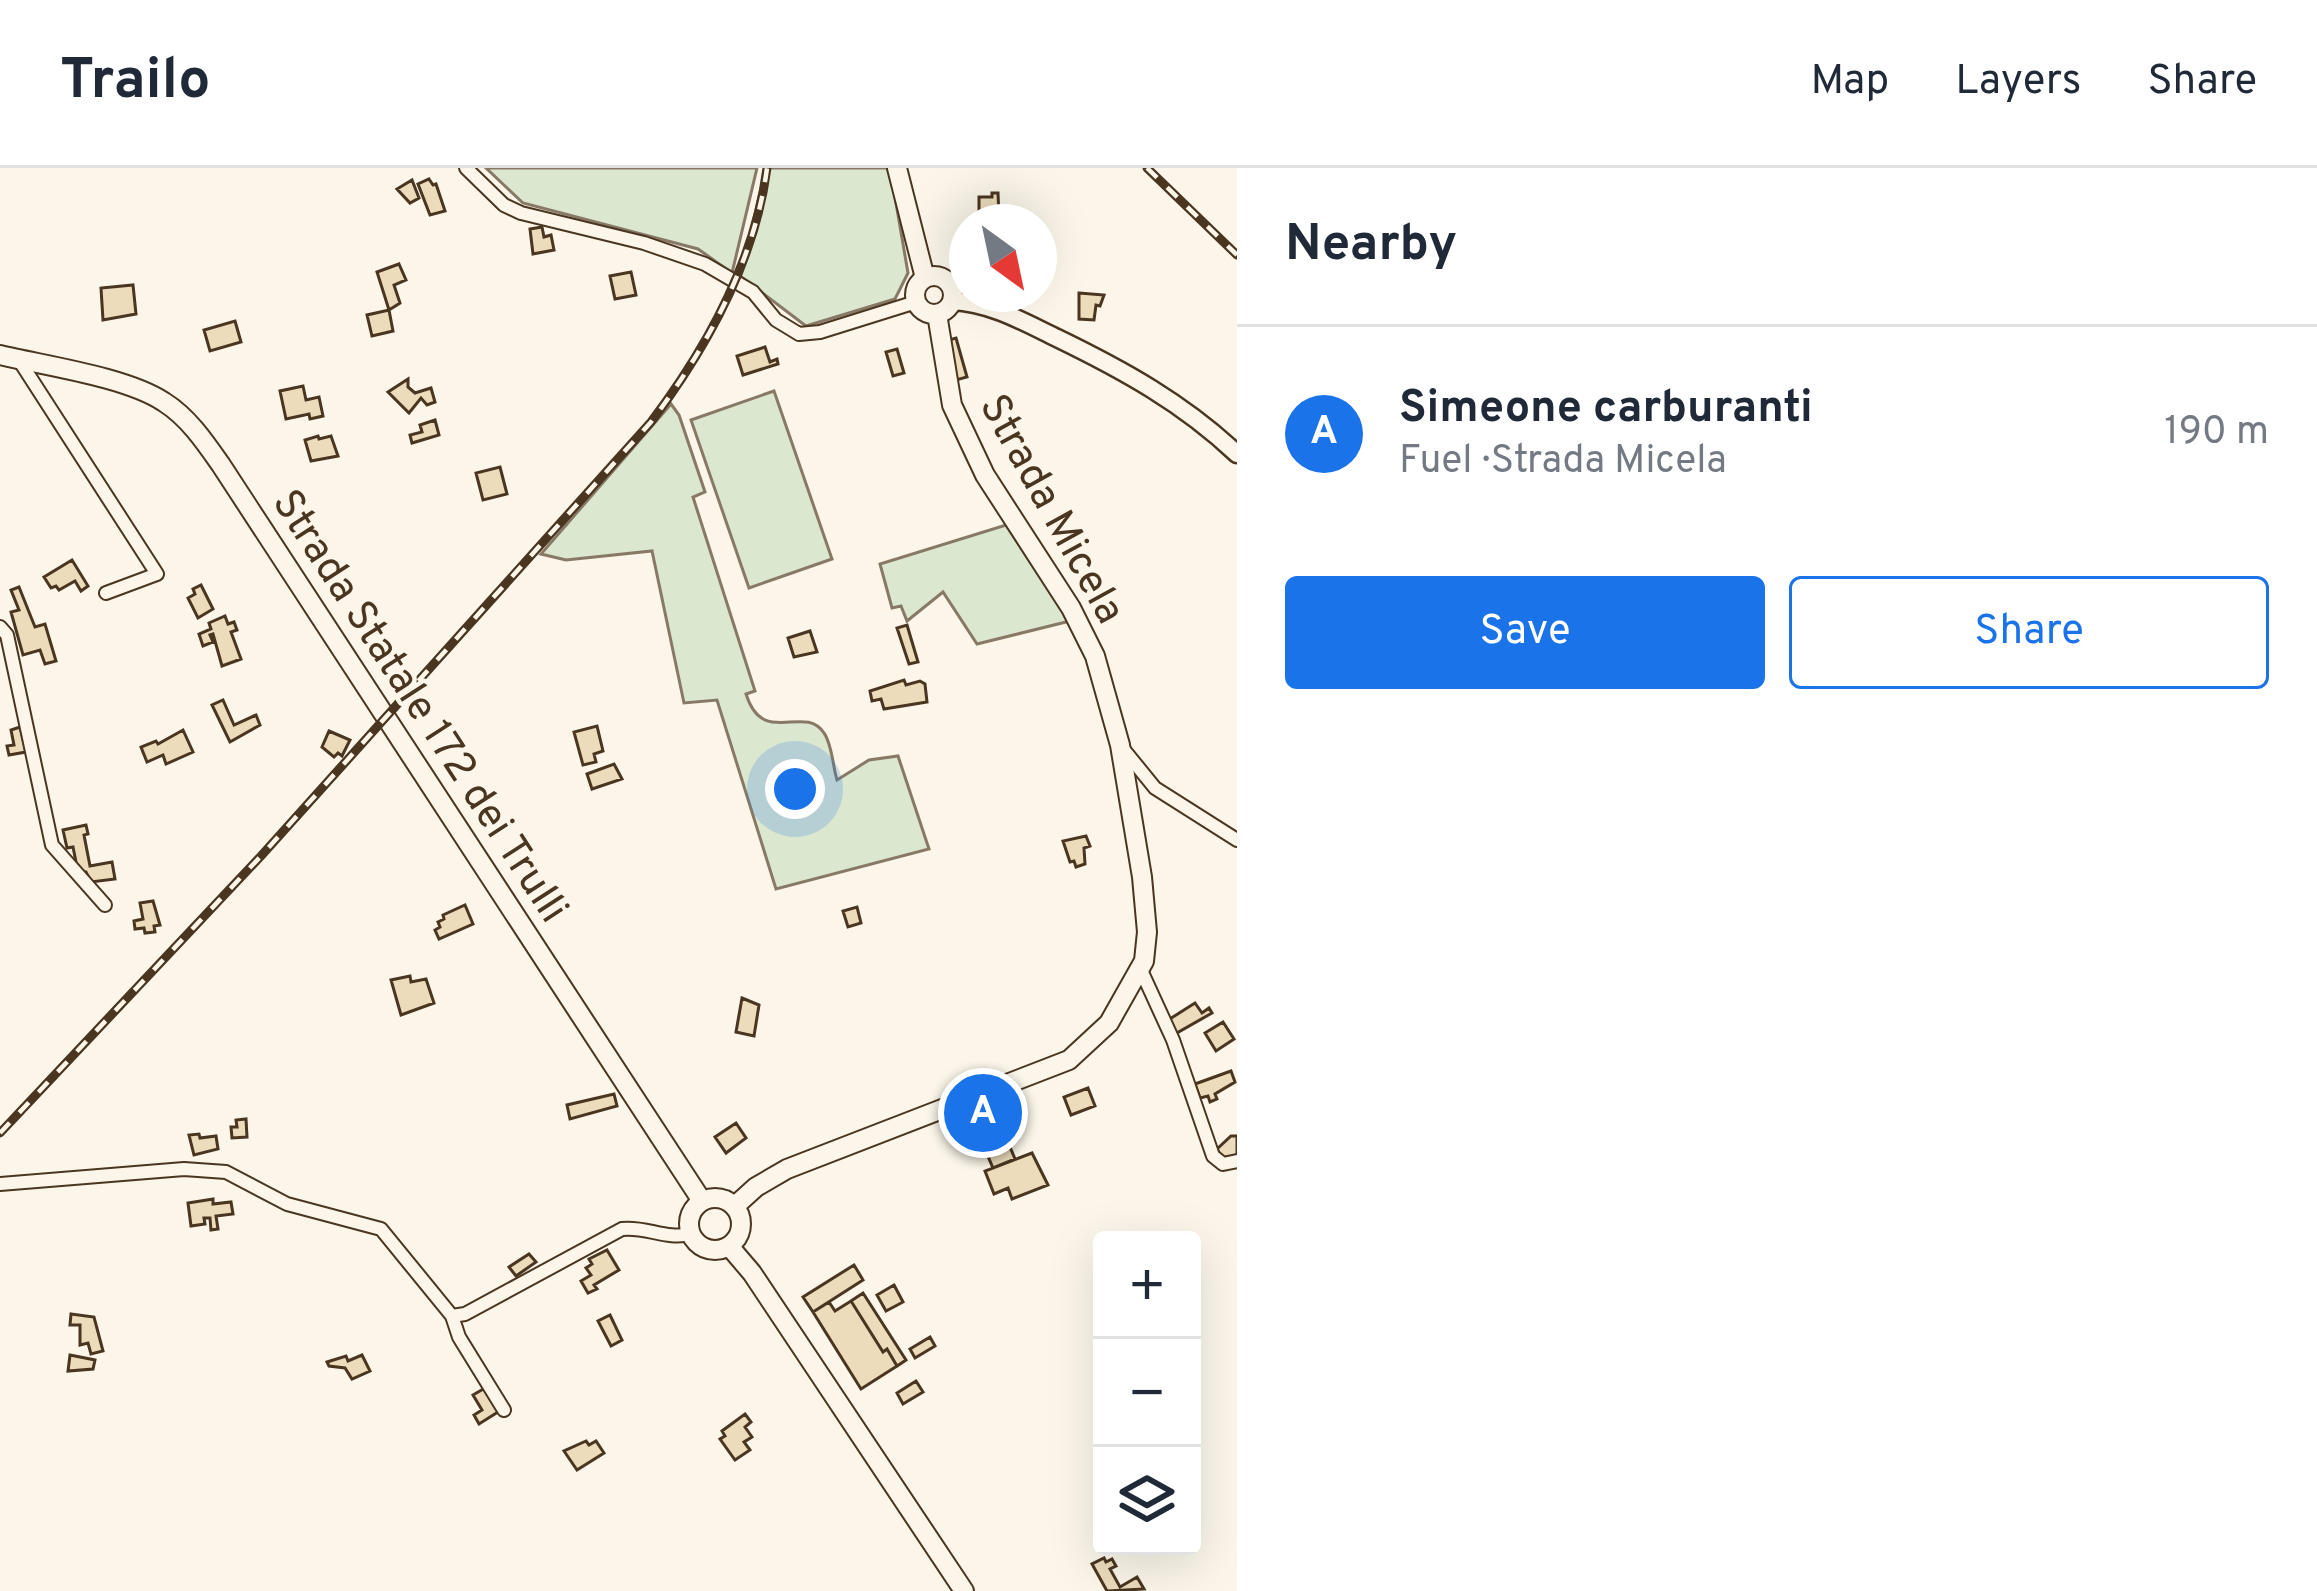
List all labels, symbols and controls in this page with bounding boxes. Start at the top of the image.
text: Trailo [60,47,210,119]
text: Map [1810,56,1889,109]
text: Layers [1955,56,2081,109]
text: Share [2147,56,2257,109]
north arrow [949,204,1057,312]
text: Nearby [1285,214,1457,279]
text: Simeone carburanti [1399,381,1813,438]
street label: Strada Micela [965,386,1135,634]
text: A [1310,409,1338,458]
text: 190 m [2164,409,2269,458]
text: Fuel · Strada Micela [1399,438,1727,487]
street label: Strada Statale 172 dei Trulli [258,481,578,934]
button: Save [1285,576,1765,689]
button: Share [1789,576,2269,689]
your location [765,759,825,819]
pin: A [944,1068,1022,1158]
map controls [1093,1231,1201,1555]
button: + [1093,1231,1201,1339]
button: − [1093,1339,1201,1447]
button: layers [1093,1447,1201,1555]

